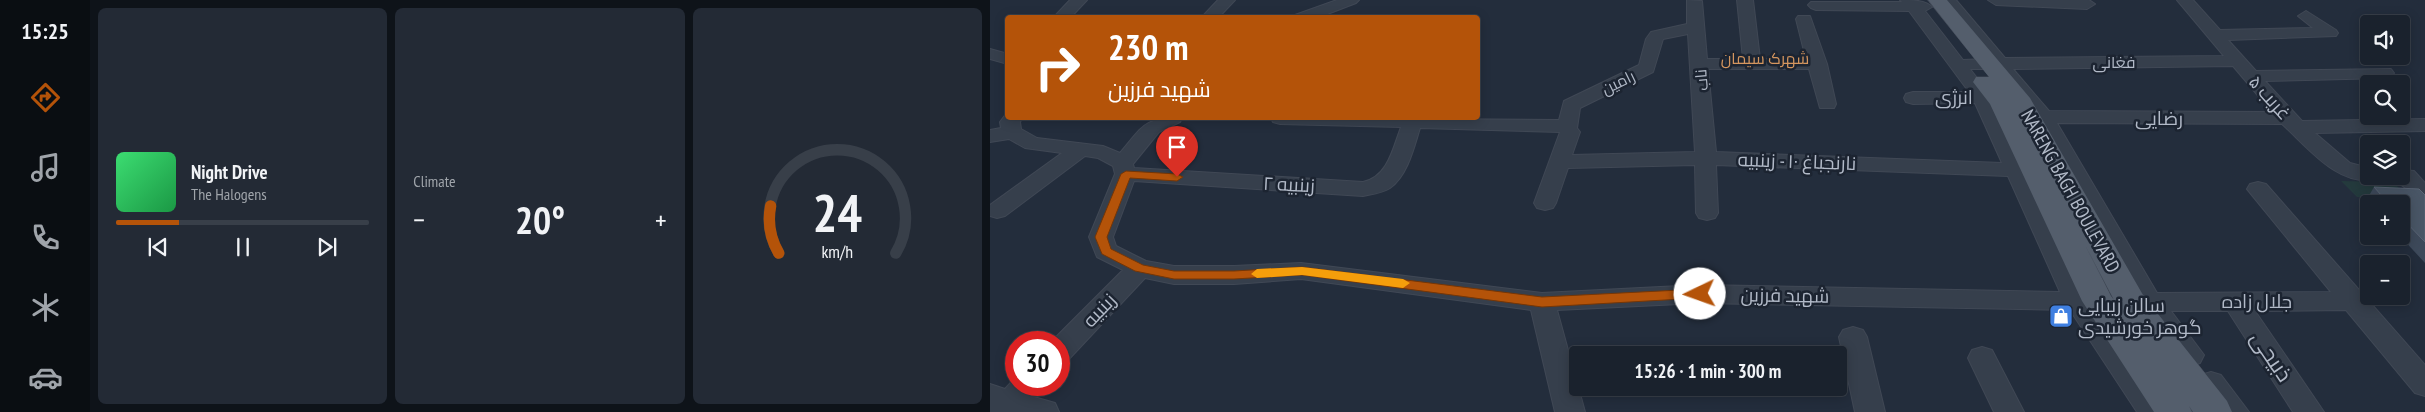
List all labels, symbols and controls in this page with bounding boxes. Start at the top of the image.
map controls [2360,15,2410,305]
button: sound [2360,15,2410,65]
text: 15:25 [21,17,69,45]
text: 230 m [1108,24,1189,70]
icon: right [1025,35,1090,100]
district label: شهرک سیمان [1721,48,1809,69]
street label: فغانی [2092,52,2136,73]
street label: رامین [1598,65,1638,99]
street label: ناب [1690,68,1712,92]
street label: غریب ۵ [2244,70,2296,124]
text: شهید فرزین [1108,75,1211,103]
button: search [2360,75,2410,125]
icon: directions [28,80,63,115]
street label: انرژی [1935,85,1973,109]
street label: NARENG BAGH BOULEVARD [2016,105,2126,277]
street label: رضایی [2135,106,2183,130]
pin [1156,126,1198,177]
icon: arrive [1163,133,1191,161]
button: layers [2360,135,2410,185]
street label: نارنجباغ ۱۰ - زینبیه [1737,147,1857,177]
icon: music [28,150,63,185]
text: Night Drive [191,160,268,184]
text: Climate [413,171,456,191]
street label: زینبیه ۲ [1262,171,1316,197]
text: 24 [812,179,862,246]
text: The Halogens [191,184,267,204]
text: 20° [515,195,565,244]
button: + [2360,195,2410,245]
text: − [413,201,425,238]
text: + [655,201,667,238]
icon: phone [28,220,63,255]
icon: previous [144,233,172,261]
icon: pause [229,233,257,261]
icon: next [313,233,341,261]
text: km/h [821,240,853,263]
button: − [2360,255,2410,305]
position arrow [1673,267,1725,319]
street label: شهید فرزین [1740,282,1830,308]
street label: زینبیه [1077,288,1121,332]
street label: جلال زاده [2222,289,2292,313]
icon: climate [28,290,63,325]
place label: سالن زیبایی گوهر خورشیدی [2078,293,2202,339]
shop icon: سالن زیبایی گوهر خورشیدی [2048,303,2074,329]
street label: ذبیحی [2245,325,2299,387]
speed limit sign: 30 [1005,331,1070,396]
text: 15:26 · 1 min · 300 m [1635,359,1781,383]
icon: car [28,360,63,395]

